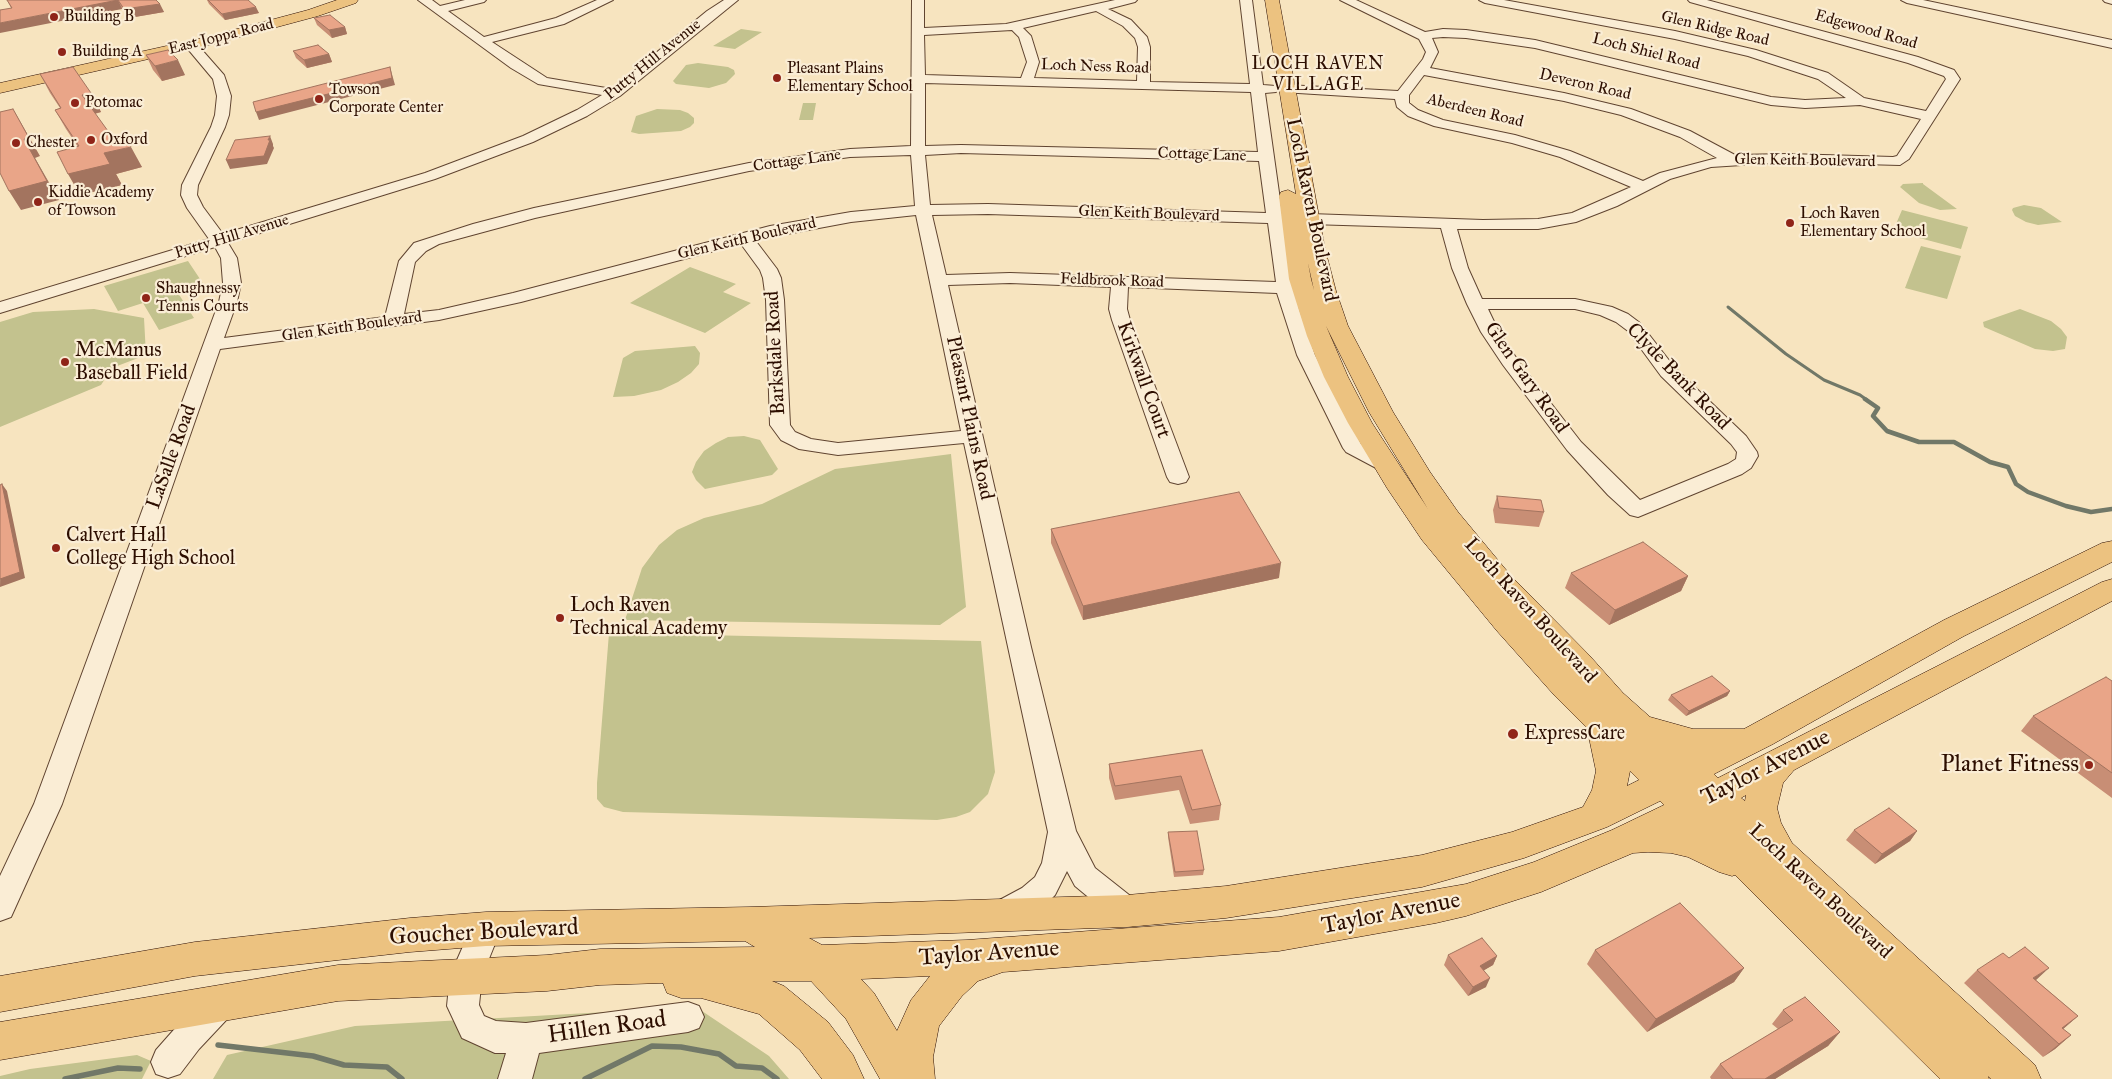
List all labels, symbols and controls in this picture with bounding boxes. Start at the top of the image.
street label: Edgewood Road [1812,6,1920,54]
place label: Building B [64,7,134,27]
street label: Glen Ridge Road [1659,7,1771,51]
marker: Building B [48,11,60,23]
street label: East Joppa Road [166,15,276,59]
street label: Putty Hill Avenue [601,15,705,105]
street label: Loch Shiel Road [1590,29,1702,75]
place label: Building A [72,42,143,62]
marker: Building A [56,46,68,58]
district label: LOCH RAVEN VILLAGE [1250,54,1386,96]
street label: Loch Ness Road [1041,56,1149,78]
place label: Pleasant Plains Elementary School [787,59,913,97]
street label: Deveron Road [1537,65,1633,105]
marker: Pleasant Plains Elementary School [771,72,783,84]
place label: Towson Corporate Center [329,80,443,118]
street label: Aberdeen Road [1425,90,1525,132]
place label: Potomac [85,93,143,113]
marker: Towson Corporate Center [313,93,325,105]
marker: Potomac [69,97,81,109]
street label: Loch Raven Boulevard [1280,116,1342,304]
place label: Oxford [101,130,148,150]
place label: Chester [26,133,77,153]
marker: Oxford [85,134,97,146]
marker: Chester [10,137,22,149]
street label: Cottage Lane [1157,144,1247,166]
street label: Cottage Lane [752,145,842,177]
street label: Glen Keith Boulevard [1734,150,1876,172]
place label: Kiddie Academy of Towson [48,183,154,221]
marker: Kiddie Academy of Towson [32,196,44,208]
street label: Glen Keith Boulevard [1078,202,1220,226]
place label: Loch Raven Elementary School [1800,204,1926,242]
street label: Putty Hill Avenue [173,211,291,263]
street label: Glen Keith Boulevard [676,214,818,264]
marker: Loch Raven Elementary School [1784,217,1796,229]
street label: Feldbrook Road [1060,270,1164,292]
place label: Shaughnessy Tennis Courts [156,279,248,317]
street label: Barksdale Road [761,290,791,416]
marker: Shaughnessy Tennis Courts [140,292,152,304]
street label: Glen Keith Boulevard [281,308,423,346]
street label: Glen Gary Road [1479,318,1573,438]
street label: Kirkwall Court [1111,319,1175,441]
street label: Clyde Bank Road [1621,319,1735,435]
street label: Pleasant Plains Road [940,334,998,502]
place label: McManus Baseball Field [75,339,188,386]
marker: McManus Baseball Field [59,356,71,368]
street label: LaSalle Road [142,402,202,512]
place label: Calvert Hall College High School [66,524,235,571]
street label: Loch Raven Boulevard [1458,533,1602,689]
marker: Calvert Hall College High School [50,542,62,554]
place label: Loch Raven Technical Academy [570,594,727,641]
marker: Loch Raven Technical Academy [554,612,566,624]
place label: ExpressCare [1524,722,1625,746]
street label: Taylor Avenue [1697,723,1835,813]
marker: ExpressCare [1506,727,1520,741]
place label: Planet Fitness [1941,751,2079,779]
marker: Planet Fitness [2083,759,2095,771]
street label: Loch Raven Boulevard [1743,819,1897,965]
street label: Taylor Avenue [1319,886,1463,942]
street label: Goucher Boulevard [388,914,580,952]
street label: Taylor Avenue [918,935,1060,973]
street label: Hillen Road [546,1005,668,1051]

